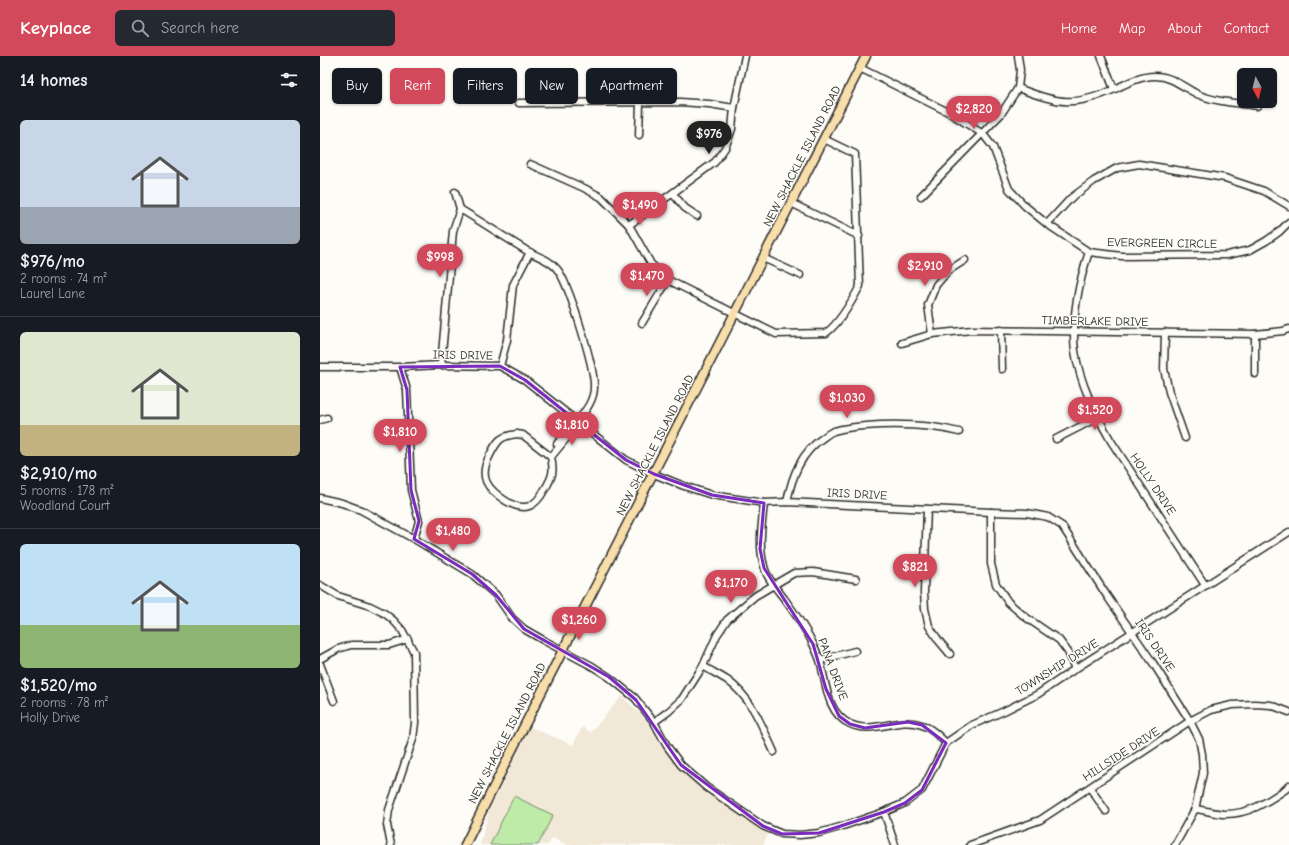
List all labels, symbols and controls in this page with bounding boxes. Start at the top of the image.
search box [115,10,395,46]
text: Keyplace [20,17,91,39]
icon: search [129,17,151,39]
text: Search here [161,19,239,37]
text: Home [1061,20,1097,37]
text: Map [1119,20,1145,37]
text: About [1167,20,1202,37]
text: Contact [1224,20,1269,37]
chip: Buy [332,68,382,104]
chip: Rent [390,68,445,104]
chip: Filters [453,68,517,104]
chip: New [525,68,578,104]
chip: Apartment [586,68,677,104]
north arrow [1237,68,1277,108]
map controls [1237,68,1277,108]
icon: filters [278,69,300,91]
text: 14 homes [20,71,87,90]
street label: NEW SHACKLE ISLAND ROAD [760,83,844,229]
pin: $2,820 [941,96,1007,130]
text: $2,820 [955,101,993,116]
pin: $976 [685,121,733,155]
text: $976 [696,126,722,141]
icon: home [124,146,196,218]
pin: $1,490 [607,192,673,226]
text: $1,490 [622,197,658,212]
street label: EVERGREEN CIRCLE [1107,235,1217,251]
pin: $998 [416,244,464,278]
text: $998 [426,249,454,264]
text: $976/mo [20,252,85,271]
pin: $2,910 [892,253,958,287]
text: $2,910 [907,258,943,273]
pin: $1,470 [614,263,680,297]
text: $1,470 [630,268,664,283]
text: 2 rooms · 74 m² [20,271,107,286]
text: Laurel Lane [20,286,85,301]
street label: TIMBERLAKE DRIVE [1041,313,1149,329]
street label: IRIS DRIVE [433,347,493,363]
icon: home [124,358,196,430]
street label: NEW SHACKLE ISLAND ROAD [613,372,697,518]
pin: $1,030 [814,385,880,419]
text: $1,030 [829,390,865,405]
pin: $1,520 [1062,397,1128,431]
text: $1,520 [1077,402,1113,417]
pin: $1,810 [539,412,605,446]
text: $1,810 [555,417,589,432]
pin: $1,810 [367,419,433,453]
text: $1,810 [383,424,417,439]
street label: HOLLY DRIVE [1127,450,1179,518]
text: $2,910/mo [20,464,97,483]
text: 5 rooms · 178 m² [20,483,113,498]
street label: IRIS DRIVE [827,485,887,503]
text: Woodland Court [20,498,110,513]
pin: $1,480 [420,518,486,552]
text: $1,480 [435,523,471,538]
pin: $821 [891,554,939,588]
text: $821 [902,559,928,574]
icon: home [124,570,196,642]
pin: $1,170 [698,570,764,604]
text: $1,170 [714,575,748,590]
pin: $1,260 [546,607,612,641]
text: $1,260 [561,612,597,627]
street label: IRIS DRIVE [1132,616,1178,674]
street label: PANA DRIVE [815,636,851,702]
street label: TOWNSHIP DRIVE [1013,636,1101,698]
street label: NEW SHACKLE ISLAND ROAD [465,660,549,806]
text: $1,520/mo [20,676,97,695]
text: 2 rooms · 78 m² [20,695,108,710]
text: Holly Drive [20,710,80,725]
street label: HILLSIDE DRIVE [1080,724,1162,784]

